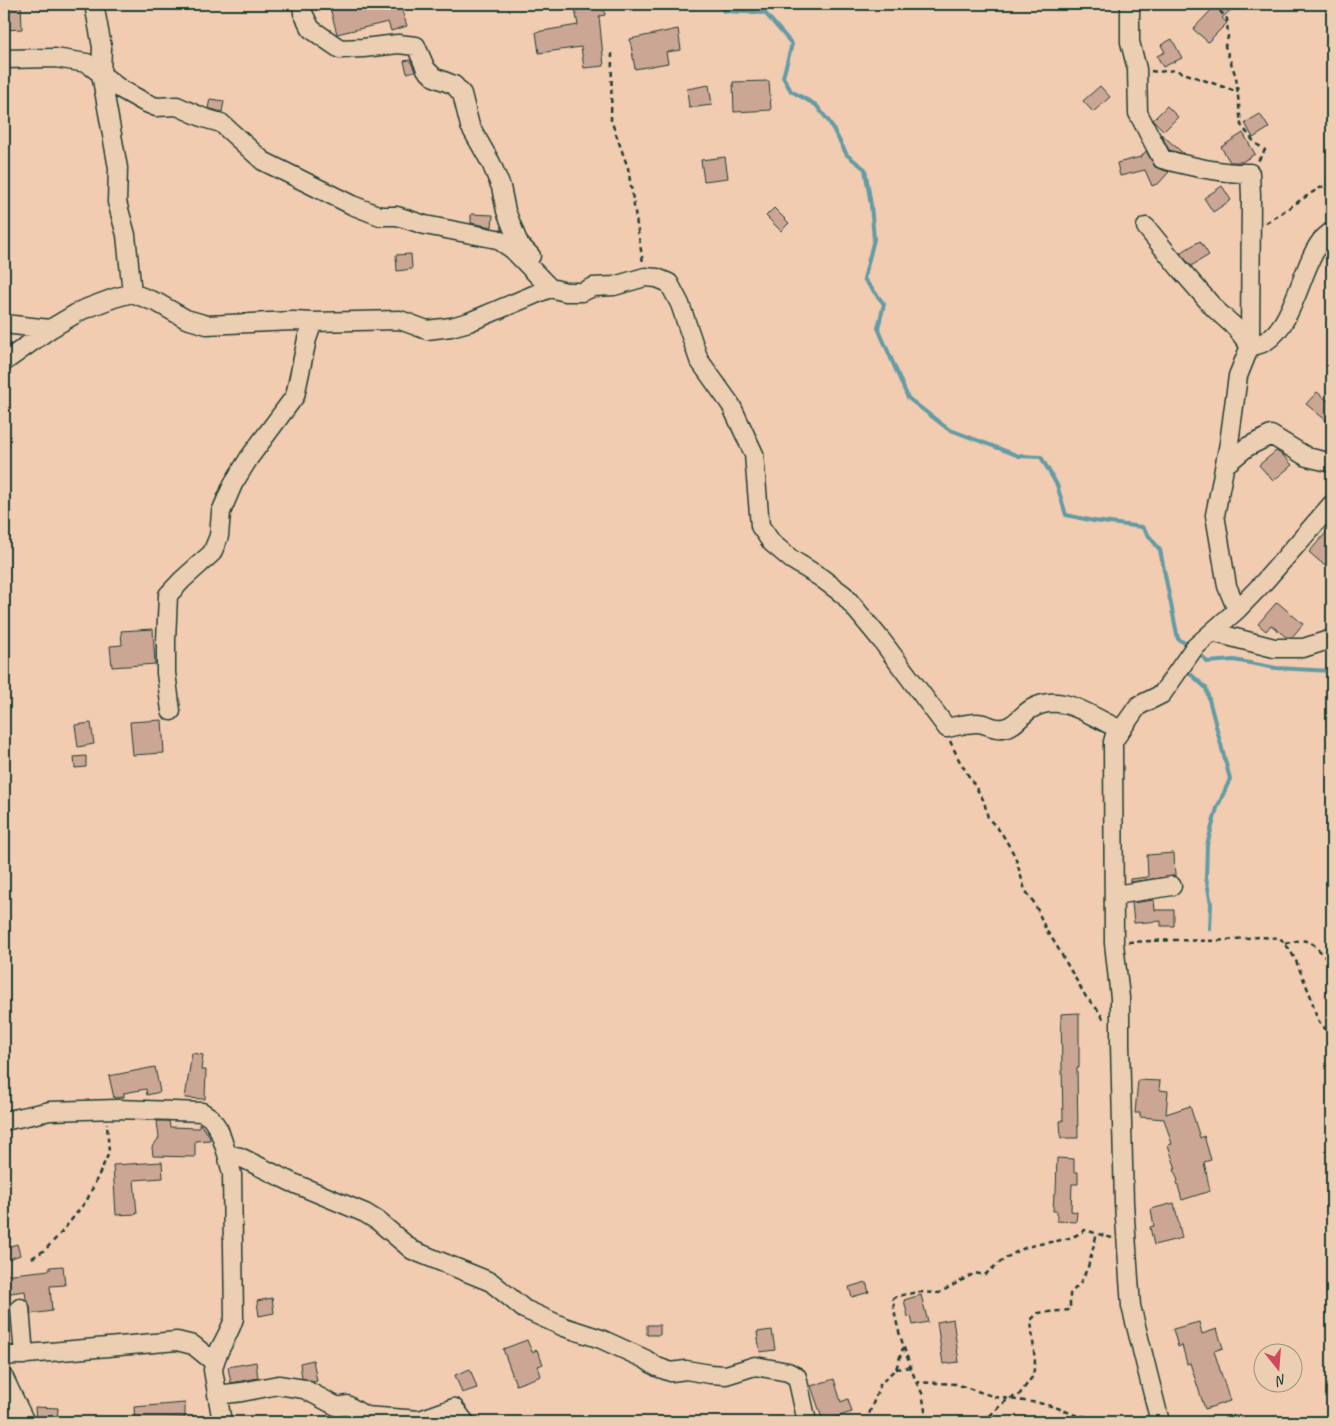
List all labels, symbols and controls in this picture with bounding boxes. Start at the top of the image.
north arrow [1254,1344,1304,1394]
text: N [1273,1371,1288,1390]

